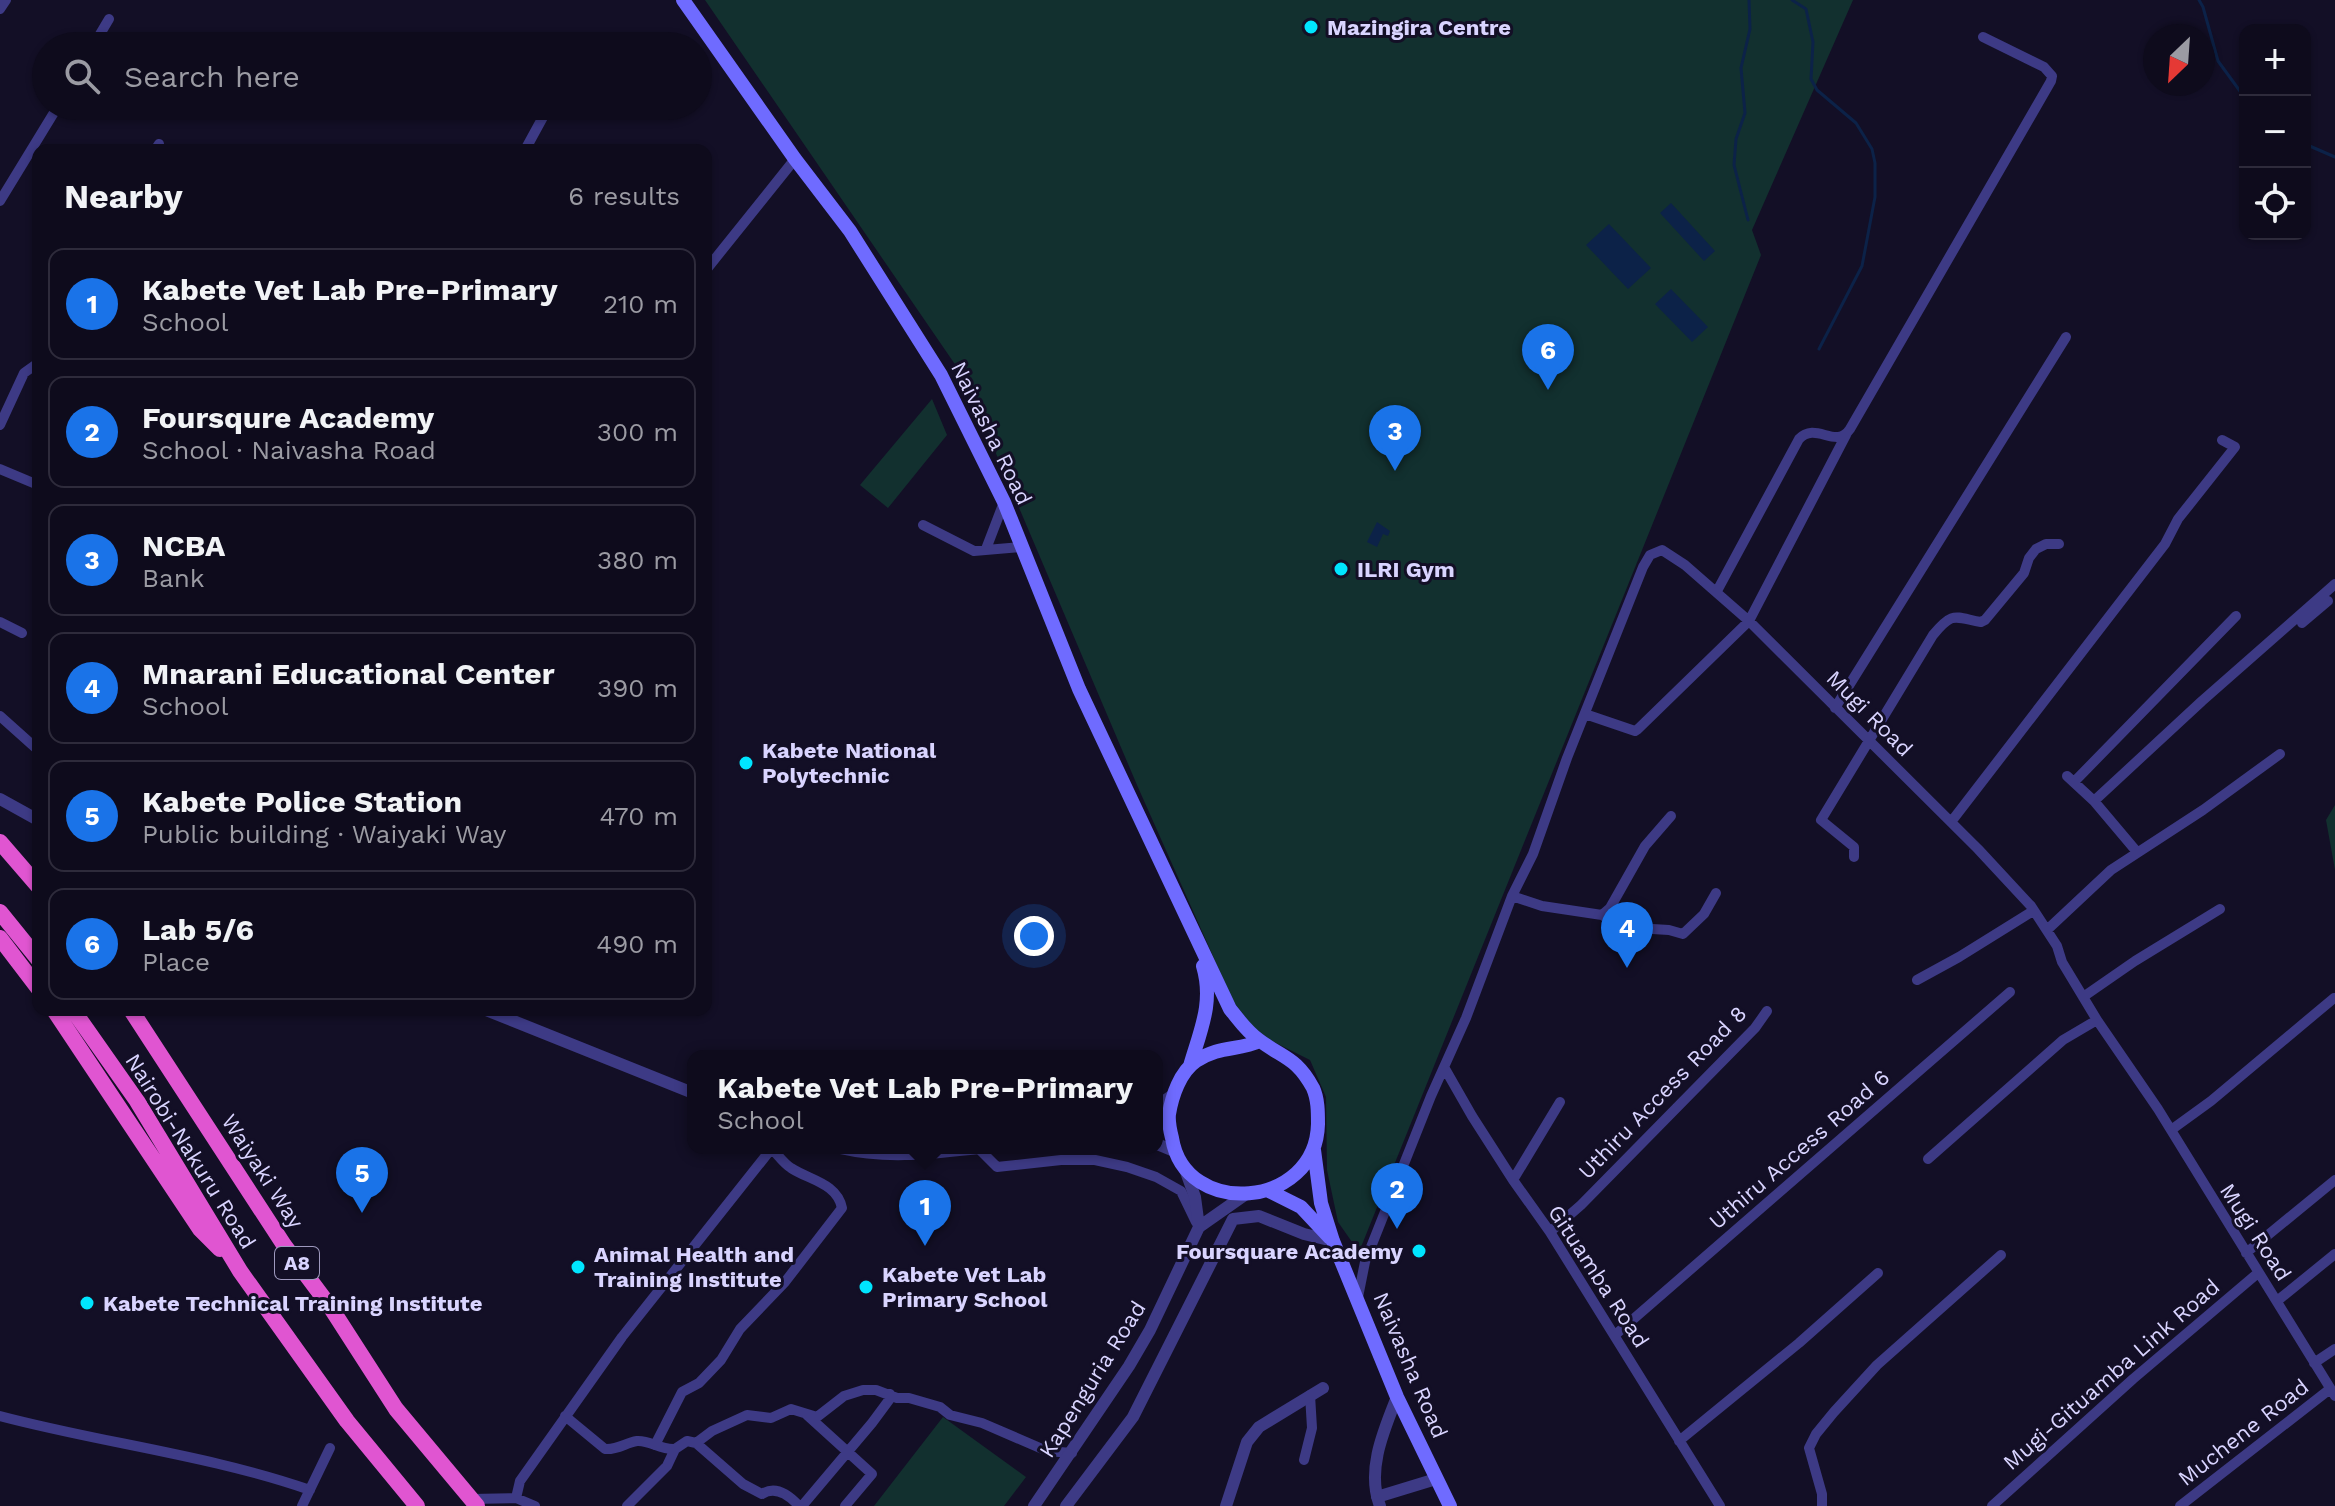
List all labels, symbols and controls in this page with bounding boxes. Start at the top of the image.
place label: Mazingira Centre [1327,15,1511,40]
marker: Mazingira Centre [1302,18,1320,36]
north arrow [2143,24,2215,96]
map controls [2239,24,2311,240]
button: + [2239,24,2311,96]
search box [32,32,712,120]
icon: search [60,54,104,98]
text: Search here [124,59,300,94]
button: − [2239,96,2311,168]
button: locate [2239,168,2311,240]
text: Nearby [64,176,183,216]
text: 6 results [568,181,680,211]
text: Kabete Vet Lab Pre-Primary [142,272,558,307]
text: 1 [86,289,98,319]
text: 210 m [603,289,678,319]
text: School [142,307,228,337]
pin: 6 [1522,324,1574,390]
street label: Naivasha Road [946,358,1037,509]
text: Foursqure Academy [142,400,434,435]
pin: 3 [1369,405,1421,471]
text: 2 [84,417,100,447]
text: 300 m [597,417,678,447]
text: School · Naivasha Road [142,435,436,465]
text: NCBA [142,528,225,563]
text: 3 [84,545,100,575]
text: 380 m [597,545,678,575]
place label: ILRI Gym [1357,557,1455,582]
marker: ILRI Gym [1332,560,1350,578]
text: Bank [142,563,205,593]
text: Mnarani Educational Center [142,656,555,691]
street label: Mugi Road [1822,665,1918,761]
text: 4 [84,673,100,703]
text: 390 m [597,673,678,703]
text: School [142,691,228,721]
place label: Kabete National Polytechnic [762,738,937,788]
marker: Kabete National Polytechnic [737,754,755,772]
text: Kabete Police Station [142,784,462,819]
text: 5 [84,801,100,831]
text: 470 m [600,801,678,831]
text: Public building · Waiyaki Way [142,819,506,849]
pin: 4 [1601,902,1653,968]
text: Lab 5/6 [142,912,254,947]
your location [1014,916,1054,956]
text: 6 [84,929,100,959]
text: 490 m [596,929,678,959]
text: Place [142,947,210,977]
street label: Uthiru Access Road 8 [1573,1001,1751,1184]
street label: Nairobi-Nakuru Road [120,1049,261,1253]
popup [687,1050,1163,1154]
street label: Uthiru Access Road 6 [1704,1064,1894,1234]
text: Kabete Vet Lab Pre-Primary [717,1070,1133,1105]
text: School [717,1105,804,1135]
street label: Waiyaki Way [216,1110,309,1233]
pin: 5 [336,1147,388,1213]
pin: 2 [1371,1163,1423,1229]
street label: Mugi Road [2215,1179,2296,1286]
pin: 1 [899,1180,951,1246]
street label: Gituamba Road [1543,1200,1654,1352]
place label: Foursquare Academy [1176,1239,1404,1264]
place label: Animal Health and Training Institute [594,1242,794,1292]
marker: Foursquare Academy [1410,1242,1428,1260]
road number: A8 [275,1247,319,1279]
marker: Animal Health and Training Institute [569,1258,587,1276]
place label: Kabete Vet Lab Primary School [882,1262,1048,1312]
street label: Mugi-Gituamba Link Road [1998,1274,2224,1475]
marker: Kabete Vet Lab Primary School [857,1278,875,1296]
street label: Naivasha Road [1368,1288,1453,1442]
place label: Kabete Technical Training Institute [103,1291,482,1316]
marker: Kabete Technical Training Institute [78,1294,96,1312]
street label: Kapenguria Road [1034,1296,1151,1462]
street label: Muchene Road [2173,1374,2313,1491]

